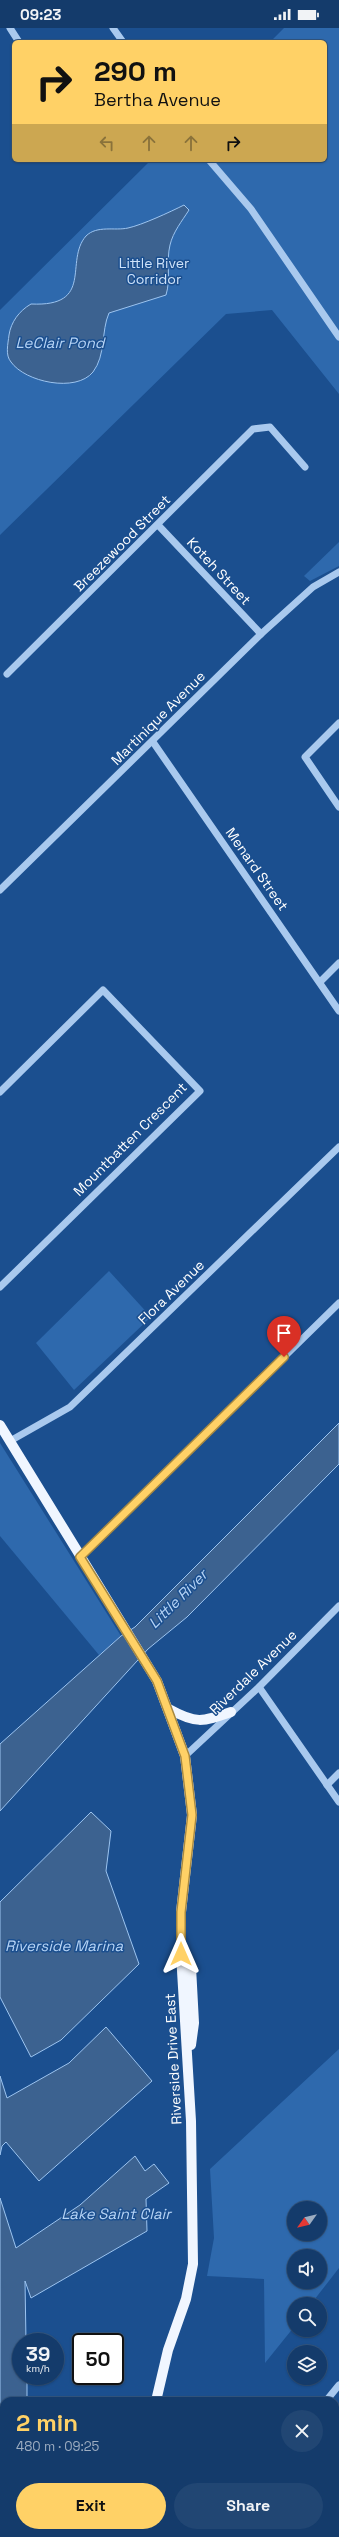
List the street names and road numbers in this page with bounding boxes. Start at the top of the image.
street label: Breezewood Street [70,491,174,595]
street label: Koteh Street [183,533,255,609]
street label: Martinique Avenue [107,667,209,769]
street label: Menard Street [222,824,292,914]
street label: Mountbatten Crescent [69,1078,191,1200]
street label: Flora Avenue [134,1256,208,1328]
street label: Riverdale Avenue [206,1626,300,1718]
street label: Riverside Drive East [161,1993,185,2125]

